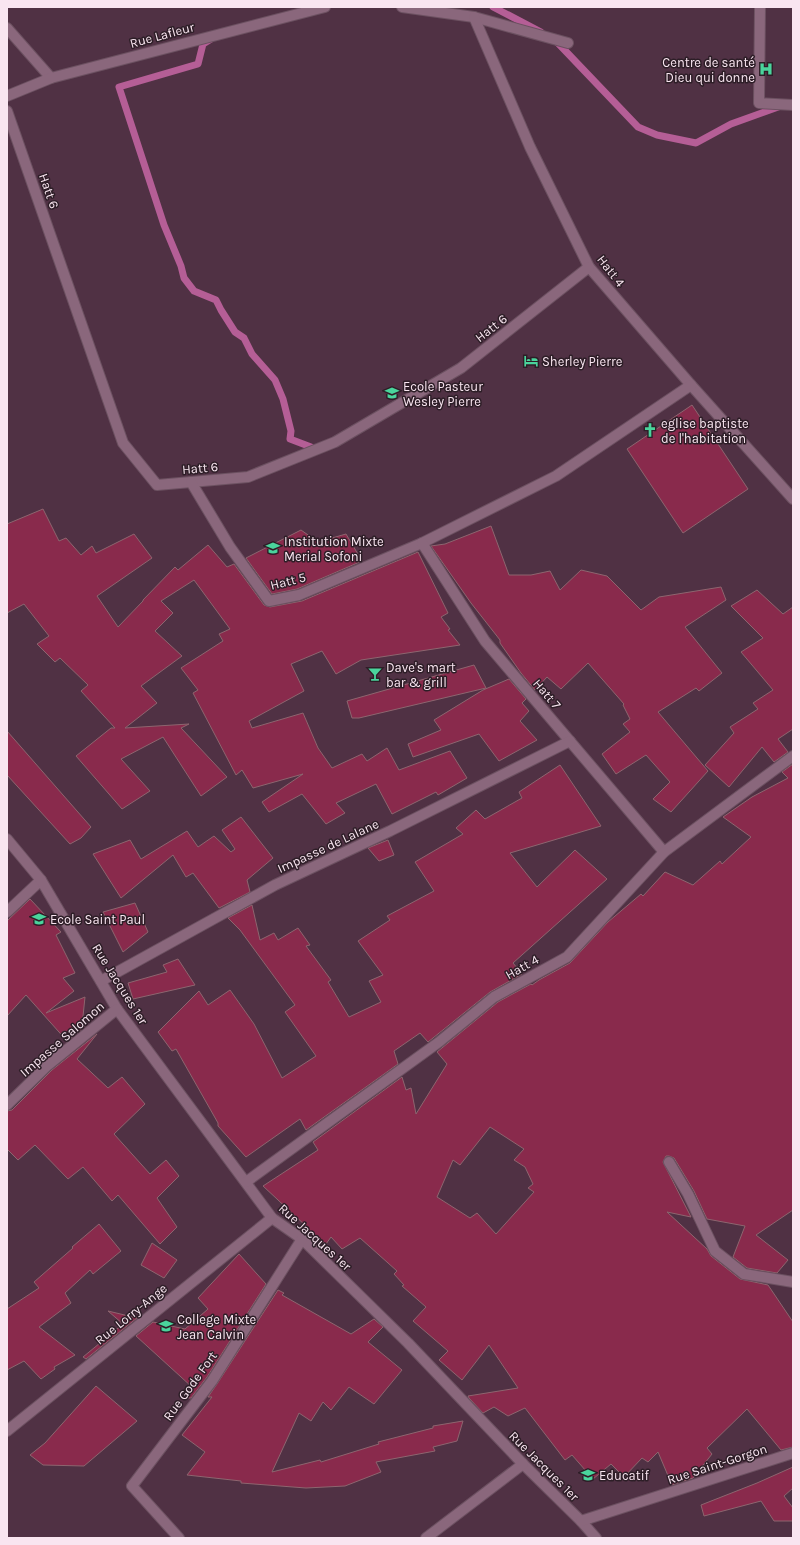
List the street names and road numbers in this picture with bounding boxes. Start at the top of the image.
street label: Rue Lafleur [128,19,196,51]
street label: Hatt 6 [36,171,62,211]
street label: Hatt 4 [594,252,628,290]
street label: Hatt 6 [472,311,510,345]
street label: Hatt 6 [181,459,219,477]
street label: Hatt 5 [269,569,307,593]
street label: Hatt 7 [530,676,564,712]
street label: Impasse de Lalane [275,816,381,876]
street label: Rue Jacques 1er [88,941,151,1028]
street label: Hatt 4 [503,952,541,982]
street label: Impasse Salomon [17,998,107,1080]
street label: Rue Jacques 1er [275,1200,355,1274]
street label: Rue Lorry-Ange [92,1280,170,1348]
street label: Rue Gode Fort [160,1348,220,1423]
street label: Rue Jacques 1er [505,1428,582,1505]
street label: Rue Saint-Gorgon [665,1441,769,1487]

